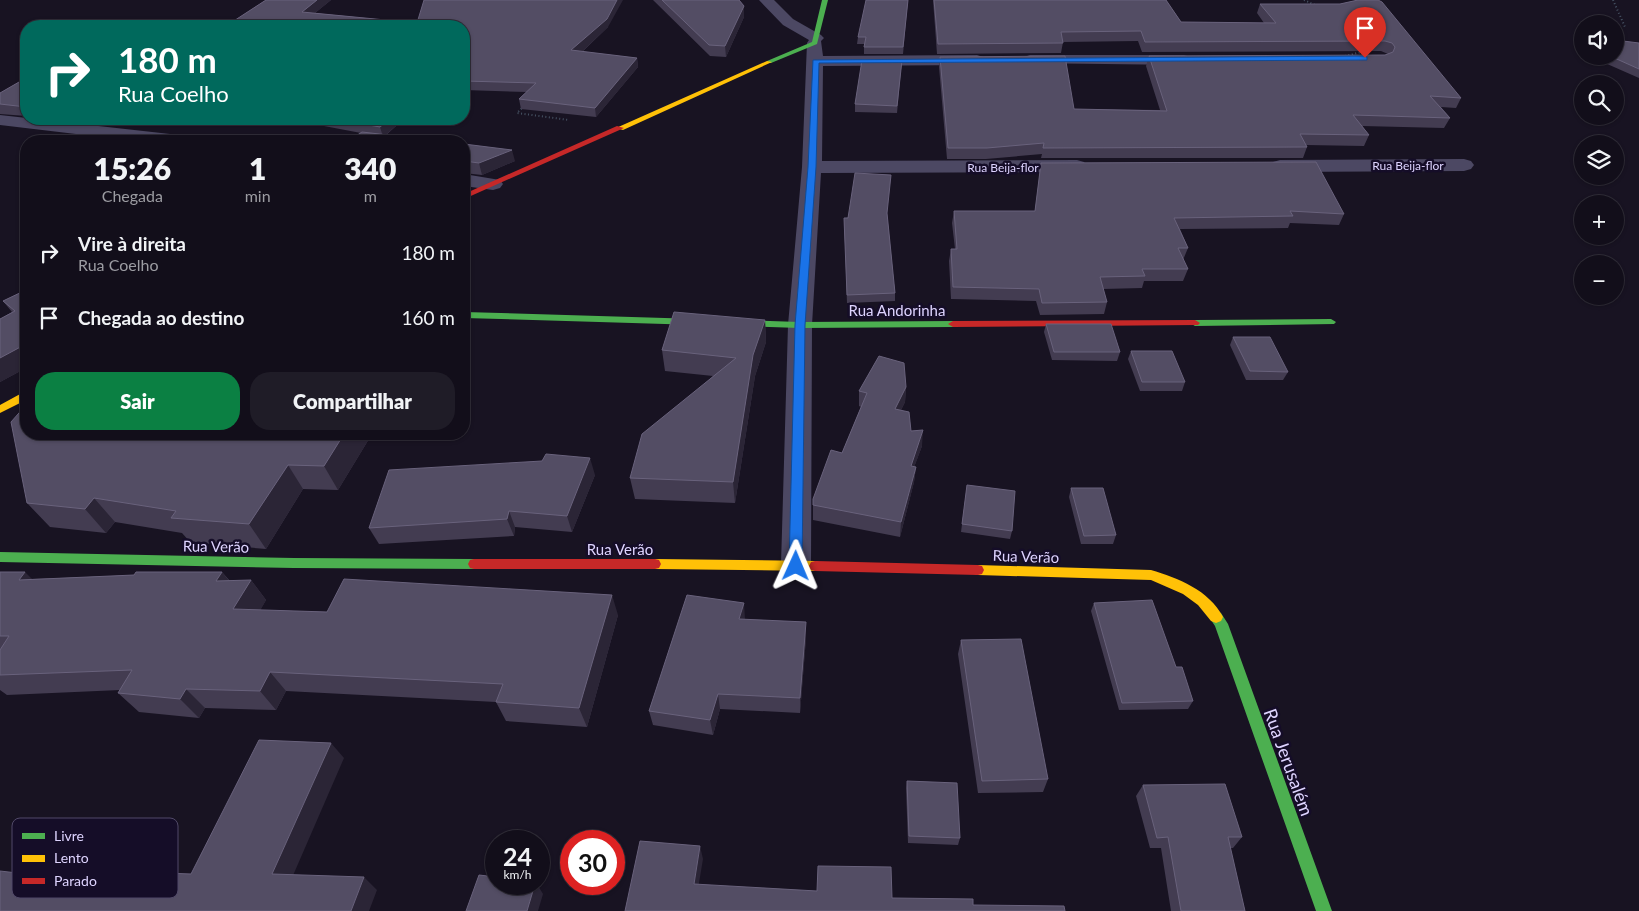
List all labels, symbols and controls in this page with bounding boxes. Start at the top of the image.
pin [1344,7,1386,58]
icon: arrive [1351,14,1379,42]
map controls [1574,15,1624,305]
button: sound [1574,15,1624,65]
text: 180 m [118,38,217,80]
icon: right [35,40,100,105]
button: search [1574,75,1624,125]
text: Rua Coelho [118,80,229,107]
button: layers [1574,135,1624,185]
text: 15:26 [94,150,171,186]
text: 1 [249,150,266,186]
text: 340 [344,150,396,186]
street label: Rua Beija-flor [1372,158,1444,173]
street label: Rua Beija-flor [967,160,1039,175]
text: Chegada [102,186,163,205]
text: min [245,186,271,205]
text: m [364,186,377,205]
button: + [1574,195,1624,245]
text: Vire à direita [78,232,186,255]
icon: right [35,239,63,267]
text: 180 m [401,241,455,264]
text: Rua Coelho [78,255,159,274]
button: − [1574,255,1624,305]
street label: Rua Andorinha [849,301,945,319]
icon: arrive [35,304,63,332]
text: Chegada ao destino [78,306,244,329]
text: 160 m [401,306,455,329]
button: Sair [35,372,240,430]
button: Compartilhar [250,372,455,430]
street label: Rua Verão [183,536,249,556]
position arrow [769,539,821,591]
street label: Rua Verão [587,540,653,558]
street label: Rua Verão [992,546,1060,566]
street label: Rua Jerusalém [1259,705,1319,819]
legend [12,818,178,898]
text: Livre [54,827,84,844]
speed limit sign: 30 [560,830,625,895]
text: 24 [503,841,532,871]
text: Lento [54,849,89,866]
text: km/h [503,867,532,882]
text: Parado [54,872,97,889]

